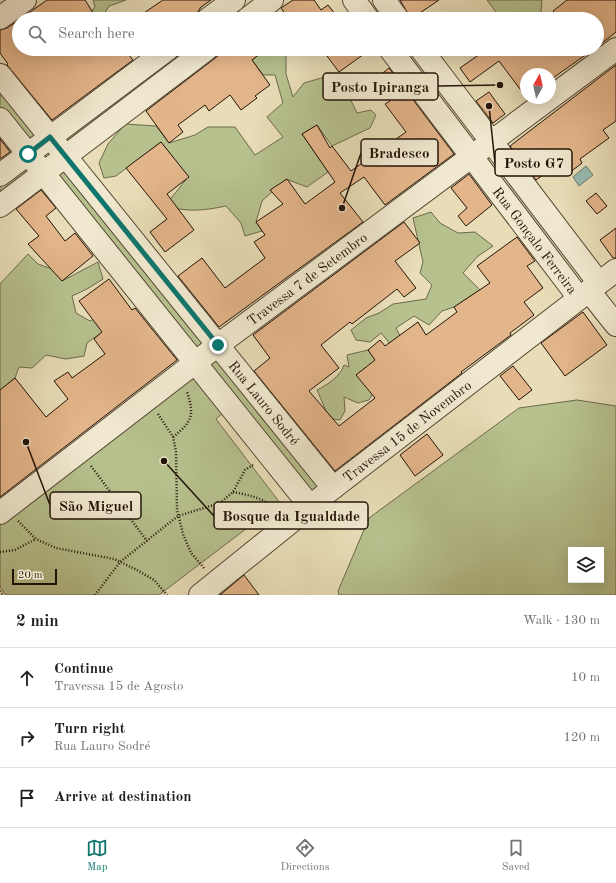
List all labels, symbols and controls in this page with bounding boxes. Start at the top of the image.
search box [12,12,604,56]
icon: search [26,23,48,45]
text: Search here [58,27,135,42]
north arrow [520,68,556,104]
callout: Posto Ipiranga [323,73,438,100]
text: Posto Ipiranga [331,81,430,96]
callout: Bradesco [361,139,438,166]
route start [19,145,37,163]
text: Bradesco [369,147,429,162]
callout: Posto G7 [495,149,572,176]
text: Posto G7 [504,157,564,172]
street label: Rua Gonçalo Ferreira [489,185,579,297]
street label: Travessa 7 de Setembro [245,231,370,329]
route end [209,336,227,354]
street label: Rua Lauro Sodré [225,359,302,448]
street label: Travessa 15 de Novembro [341,378,474,485]
callout: São Miguel [50,492,141,519]
text: São Miguel [59,500,134,515]
callout: Bosque da Igualdade [214,502,368,529]
text: Bosque da Igualdade [222,510,360,525]
map controls [568,547,604,583]
button: layers [568,547,604,583]
scale bar [12,567,57,586]
text: 20 m [18,570,43,581]
text: 2 min [16,613,59,630]
text: Walk · 130 m [523,614,600,627]
text: Continue [54,662,113,677]
icon: ahead [16,667,38,689]
text: 10 m [571,671,600,684]
text: Travessa 15 de Agosto [54,680,183,693]
text: Turn right [54,722,125,737]
icon: right [16,727,38,749]
text: 120 m [563,731,600,744]
text: Rua Lauro Sodré [54,740,150,753]
icon: arrive [16,787,38,809]
text: Arrive at destination [54,790,192,805]
tab: Map [86,837,108,875]
tab: Directions [281,837,329,875]
tab: Saved [502,837,530,875]

